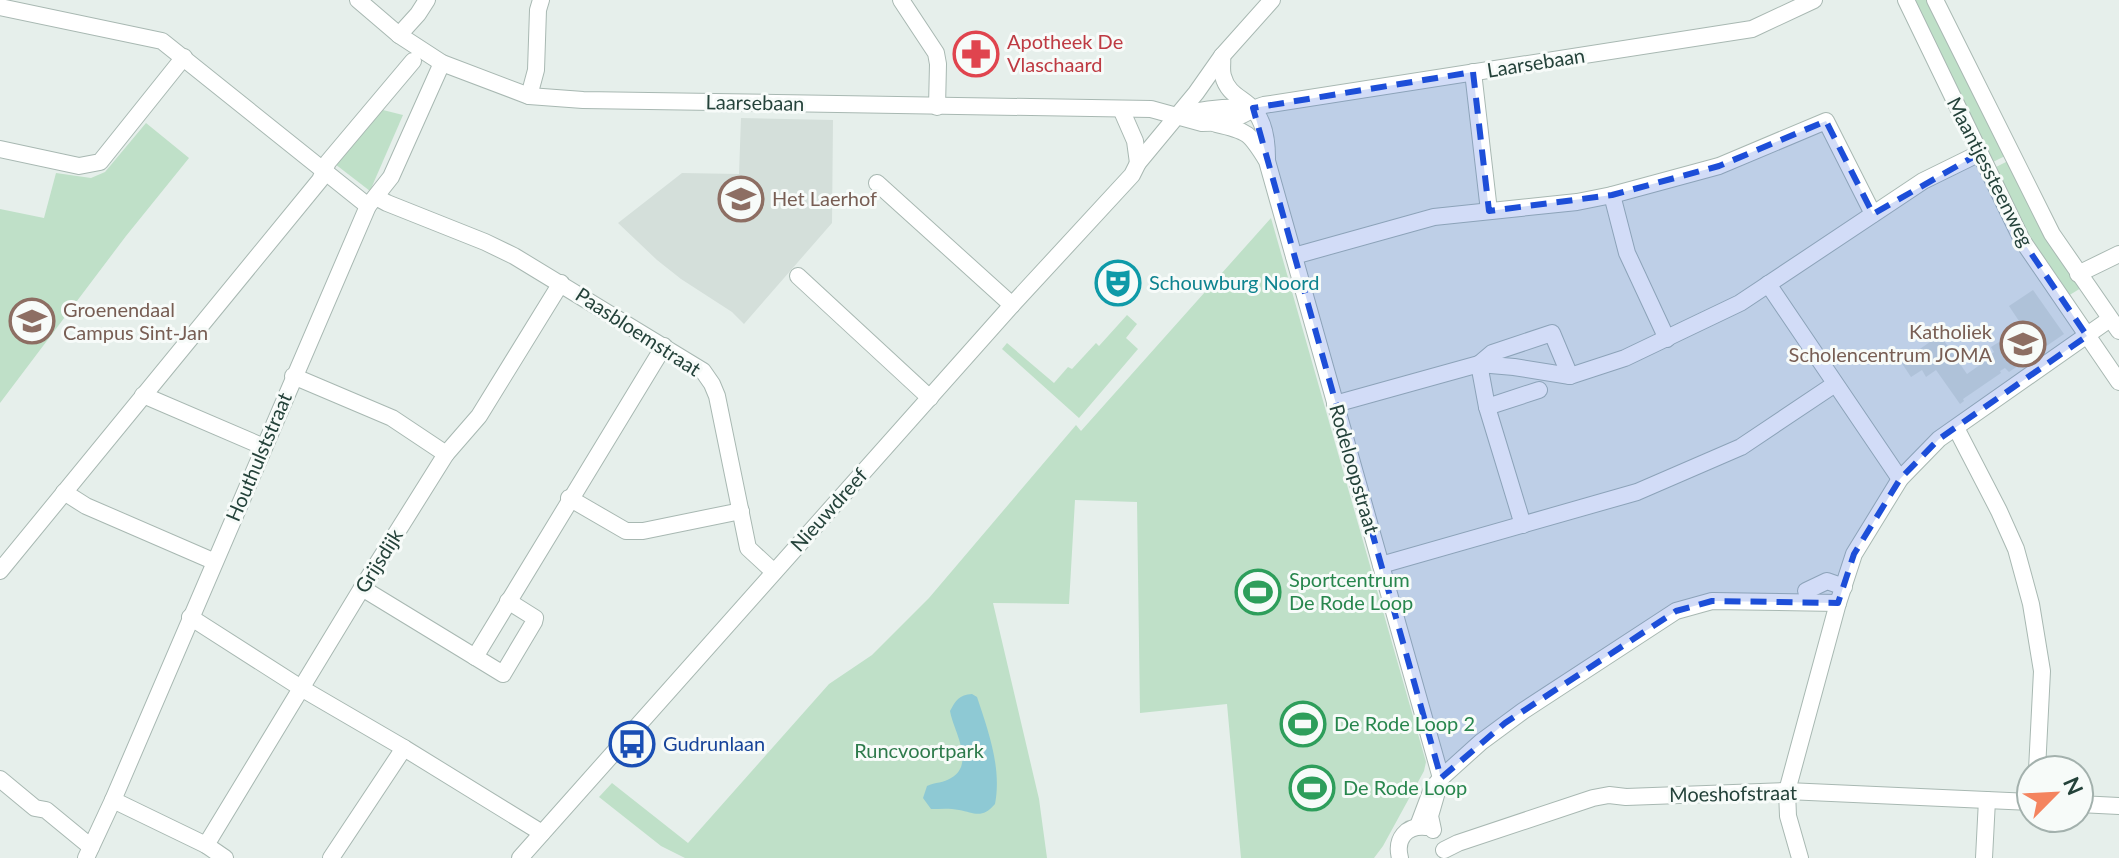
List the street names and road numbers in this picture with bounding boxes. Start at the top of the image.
street label: Laarsebaan [1485,42,1587,82]
street label: Laarsebaan [705,89,805,115]
street label: Maantjessteenweg [1943,93,2039,250]
street label: Paasbloemstraat [571,282,706,381]
street label: Houthulststraat [220,389,296,525]
street label: Rodeloopstraat [1325,401,1385,536]
street label: Nieuwdreef [785,463,872,556]
street label: Grijsdijk [349,523,408,597]
street label: Moeshofstraat [1669,780,1797,806]

